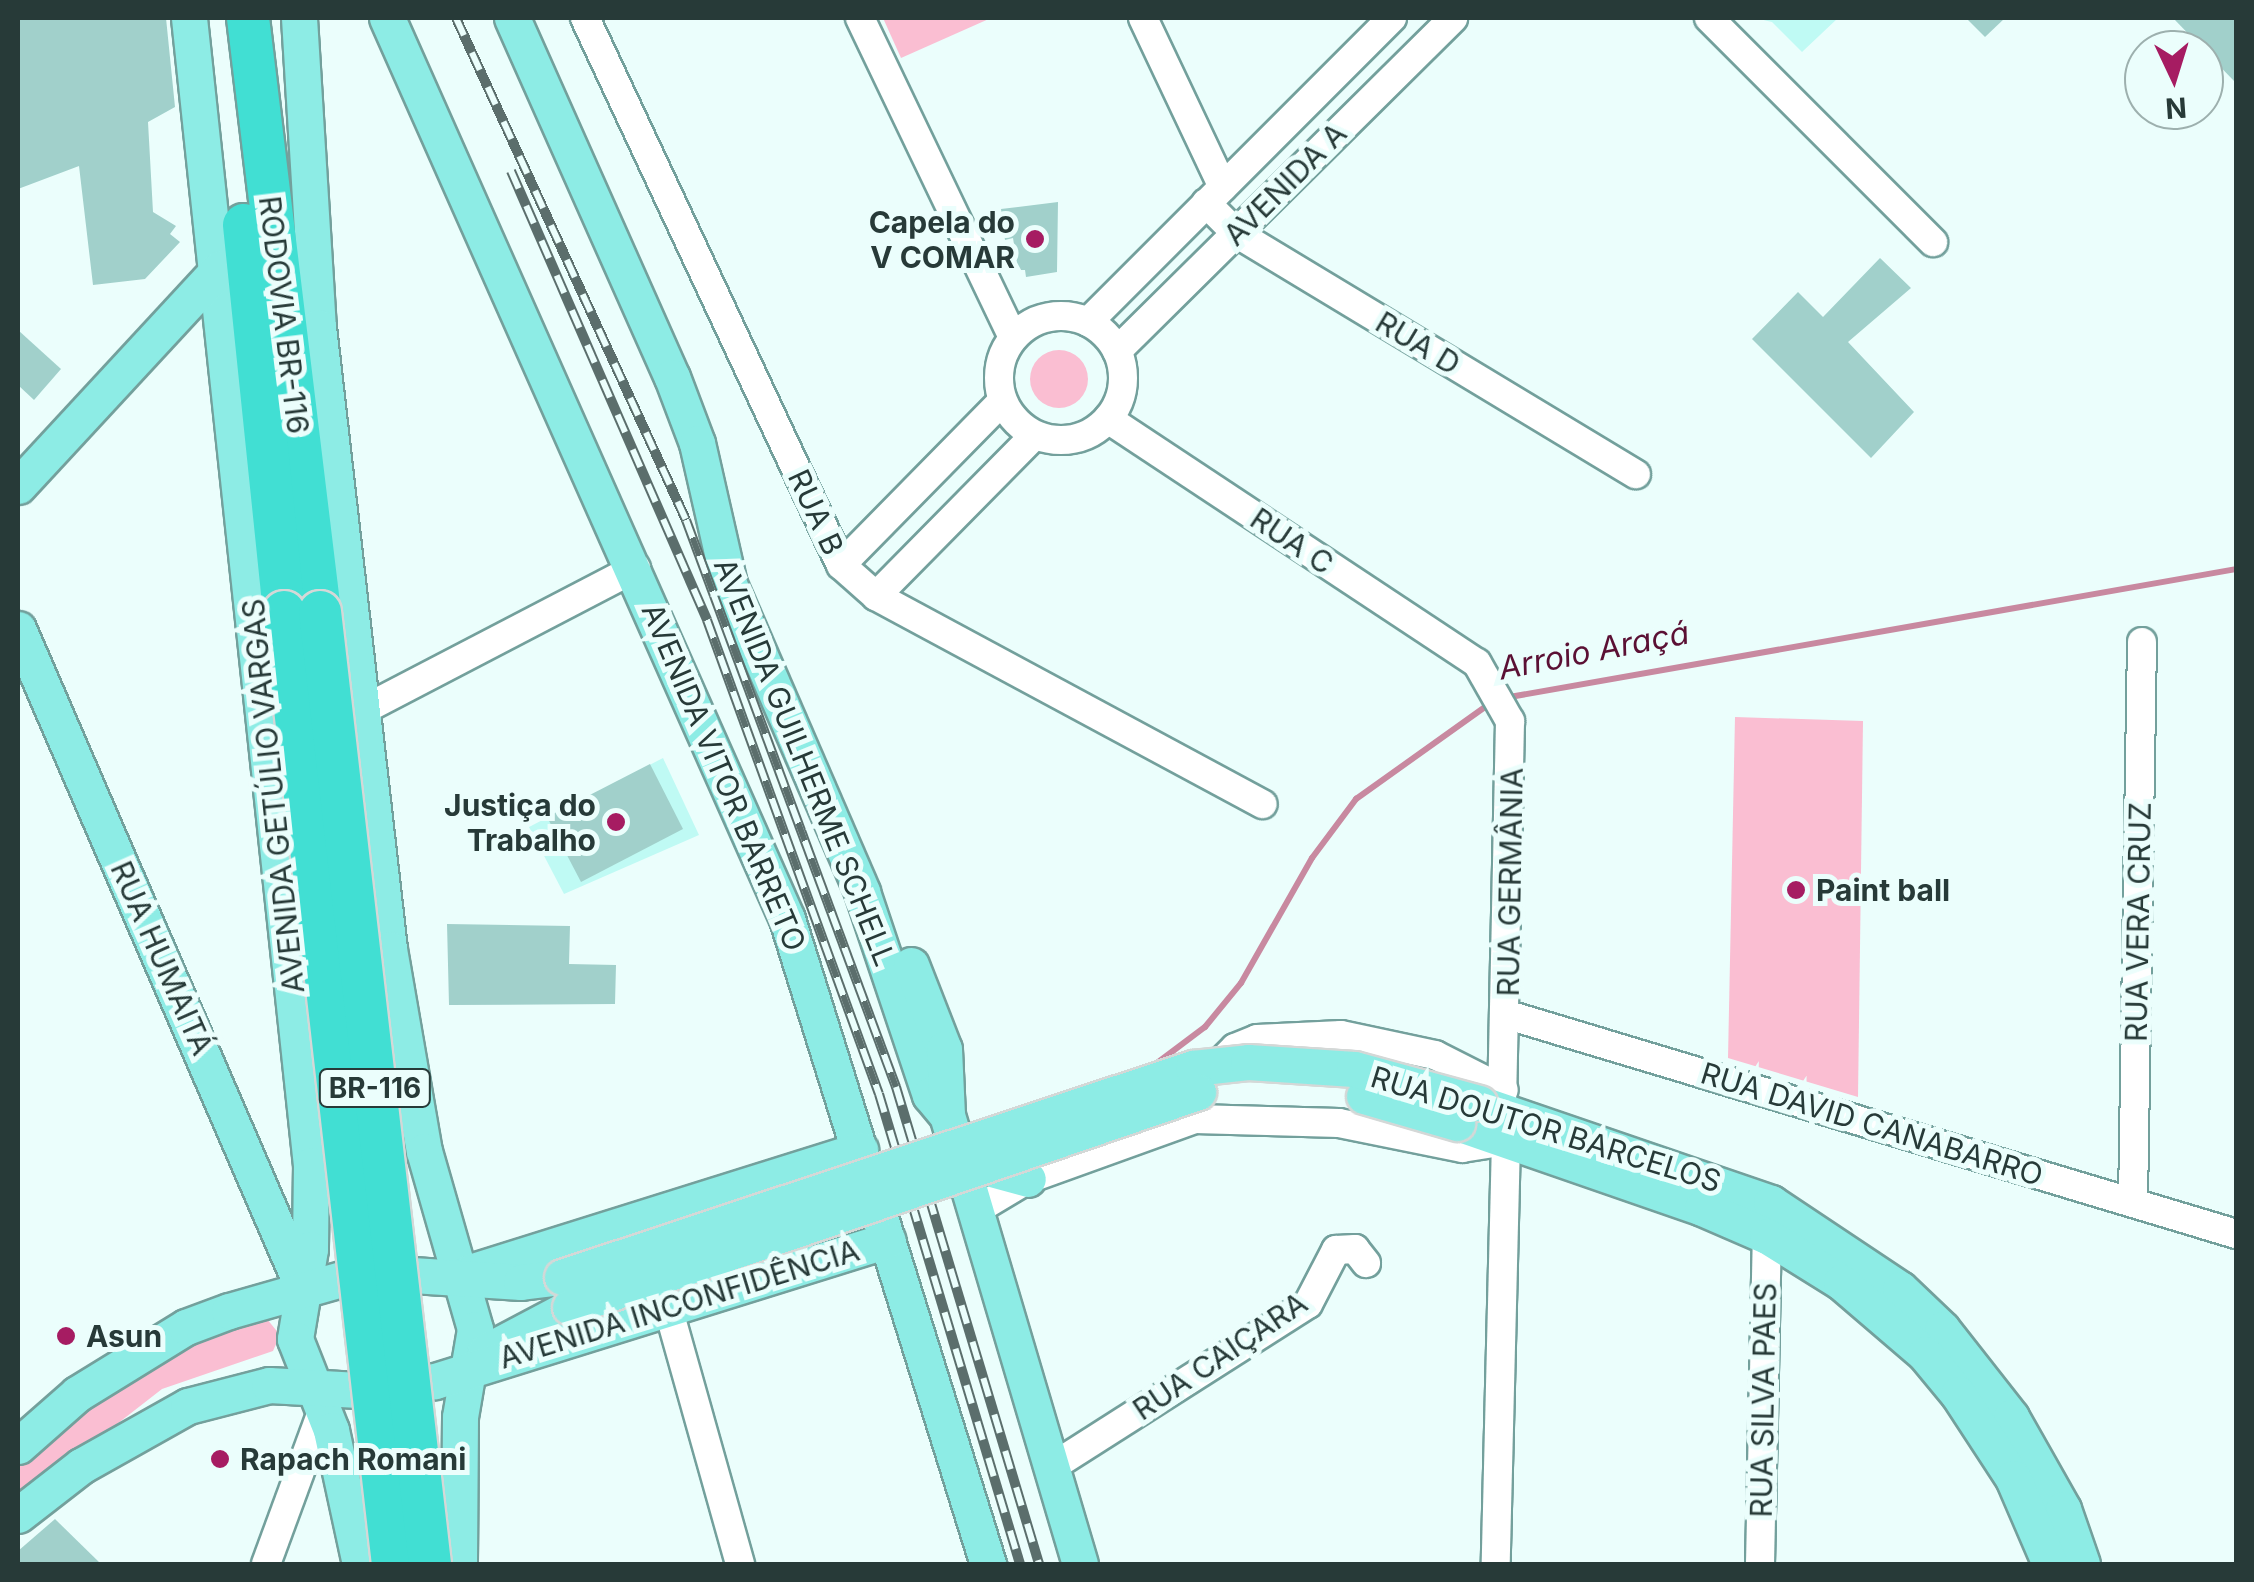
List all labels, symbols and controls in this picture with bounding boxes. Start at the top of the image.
north arrow [2124,30,2224,130]
text: N [2164,90,2188,126]
street label: AVENIDA A [1216,115,1354,253]
street label: RODOVIA BR-116 [252,194,316,436]
place label: Capela do V COMAR [869,204,1015,274]
marker: Capela do V COMAR [1024,228,1046,250]
street label: RUA D [1369,304,1467,382]
street label: RUA B [781,464,851,560]
street label: RUA C [1244,500,1340,582]
street label: AVENIDA GUILHERME SCHELL [707,553,903,971]
street label: AVENIDA GETÚLIO VARGAS [234,597,312,995]
street label: AVENIDA VITOR BARRETO [634,598,814,956]
water label: Arroio Araçá [1496,614,1692,688]
street label: RUA GERMÂNIA [1490,767,1530,997]
place label: Justiça do Trabalho [444,787,596,858]
street label: RUA VERA CRUZ [2118,802,2158,1042]
marker: Justiça do Trabalho [605,811,627,833]
street label: RUA HUMAITÁ [103,856,221,1060]
place label: Paint ball [1816,872,1950,908]
marker: Paint ball [1785,879,1807,901]
street label: RUA DAVID CANABARRO [1697,1055,2047,1193]
street label: RUA DOUTOR BARCELOS [1367,1059,1725,1199]
road number: BR-116 [318,1065,432,1111]
street label: AVENIDA INCONFIDÊNCIA [495,1232,863,1376]
street label: RUA SILVA PAES [1743,1282,1783,1518]
street label: RUA CAIÇARA [1126,1285,1314,1427]
place label: Asun [86,1318,162,1354]
marker: Asun [55,1325,77,1347]
place label: Rapach Romani [240,1441,466,1477]
marker: Rapach Romani [209,1448,231,1470]

